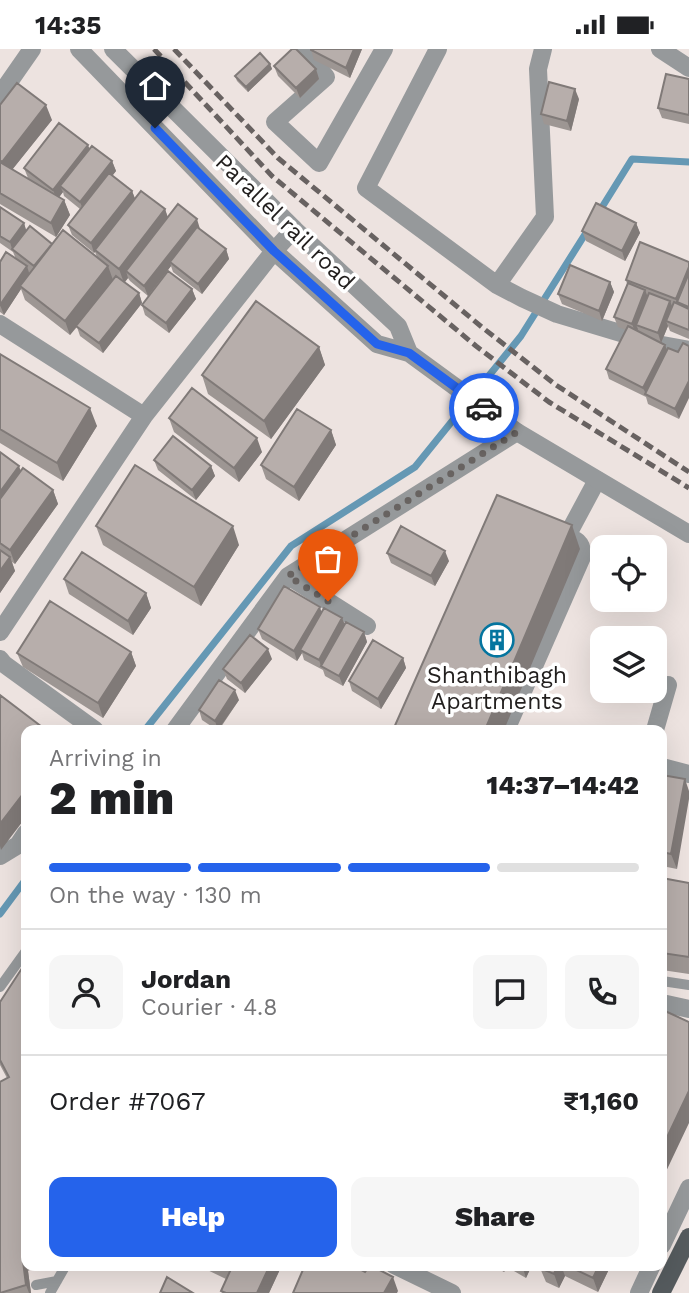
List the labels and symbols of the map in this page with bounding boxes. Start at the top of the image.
pin [125,56,185,128]
street label: Parallel rail road [210,149,360,295]
courier [449,373,519,443]
pin [298,529,358,601]
building icon: Shanthibagh Apartments [478,621,516,659]
place label: Shanthibagh Apartments [427,662,567,715]

